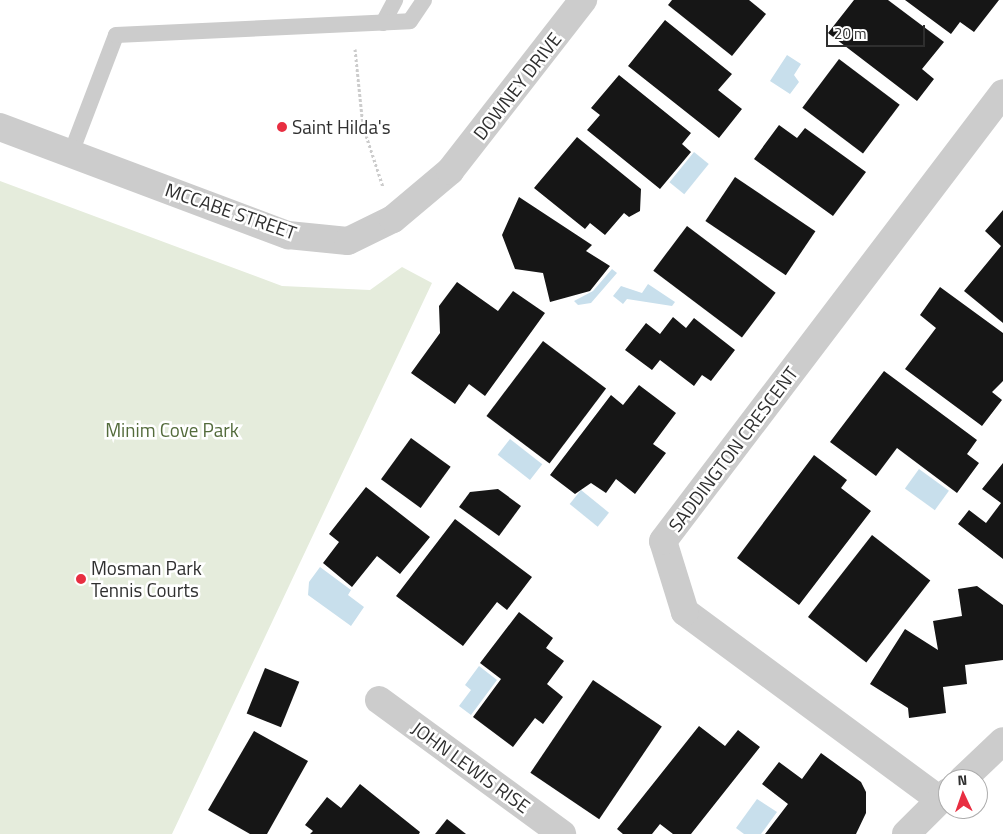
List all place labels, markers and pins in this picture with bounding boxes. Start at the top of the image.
place label: Saint Hilda's [292,116,391,138]
marker: Saint Hilda's [276,121,288,133]
place label: Mosman Park Tennis Courts [91,557,202,601]
marker: Mosman Park Tennis Courts [75,573,87,585]

